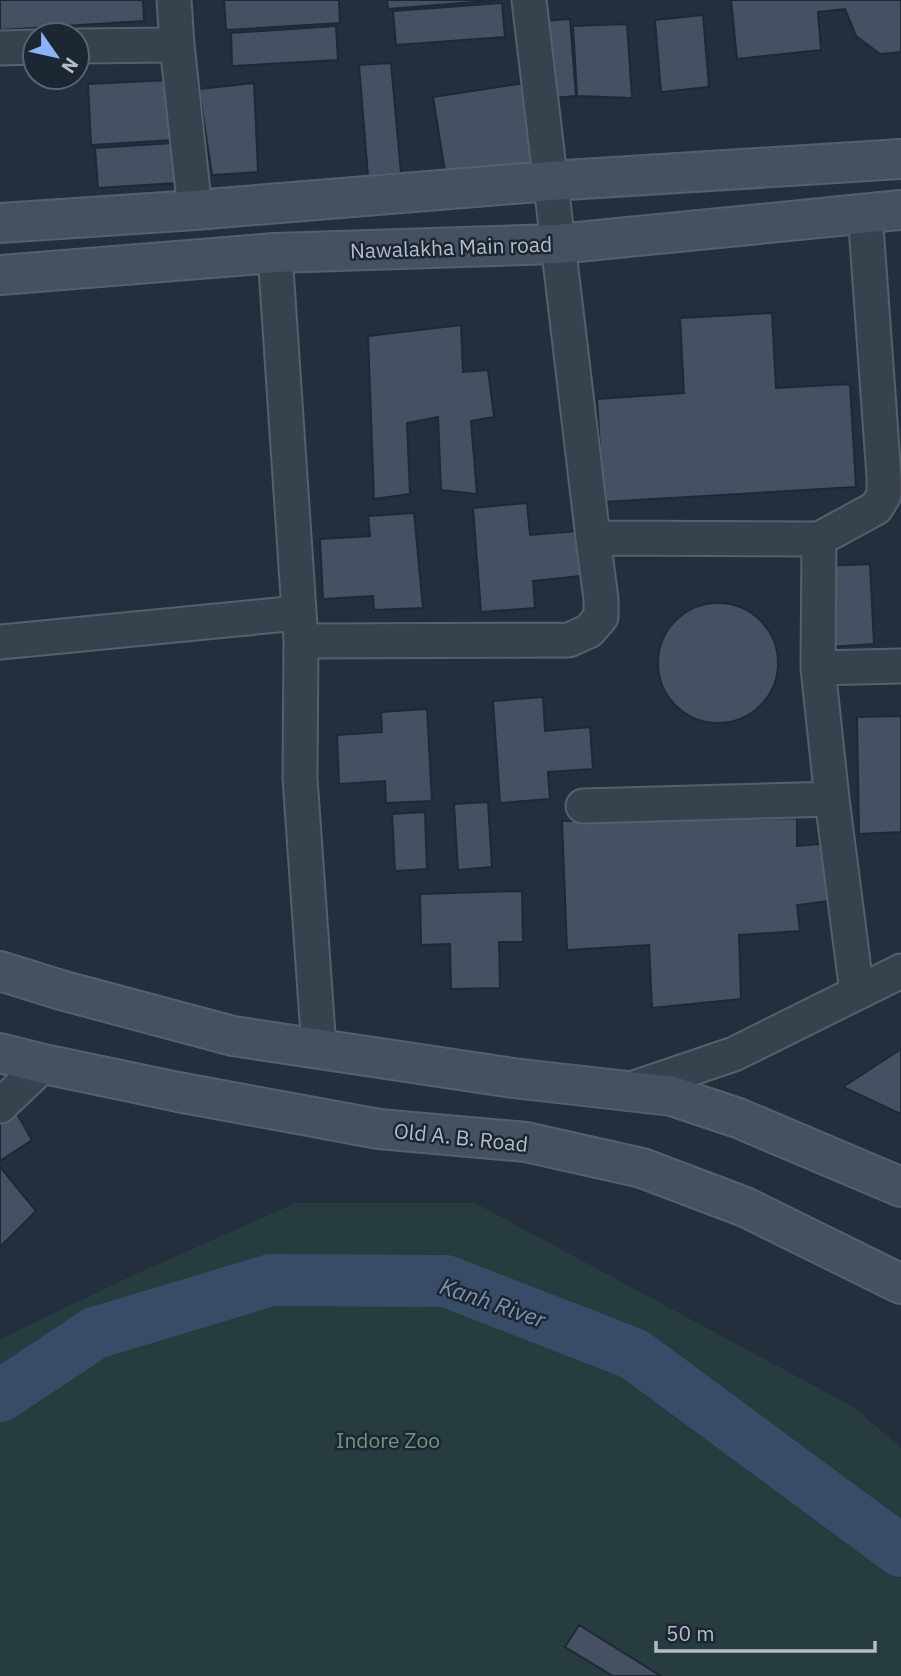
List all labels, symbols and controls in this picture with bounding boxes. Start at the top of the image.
north arrow [21,21,91,91]
text: N [56,53,84,78]
street label: Nawalakha Main road [349,229,553,265]
street label: Old A. B. Road [393,1116,529,1158]
water label: Kanh River [436,1270,550,1334]
park label: Indore Zoo [336,1426,440,1454]
scale bar [656,1610,875,1654]
text: 50 m [666,1619,715,1647]

